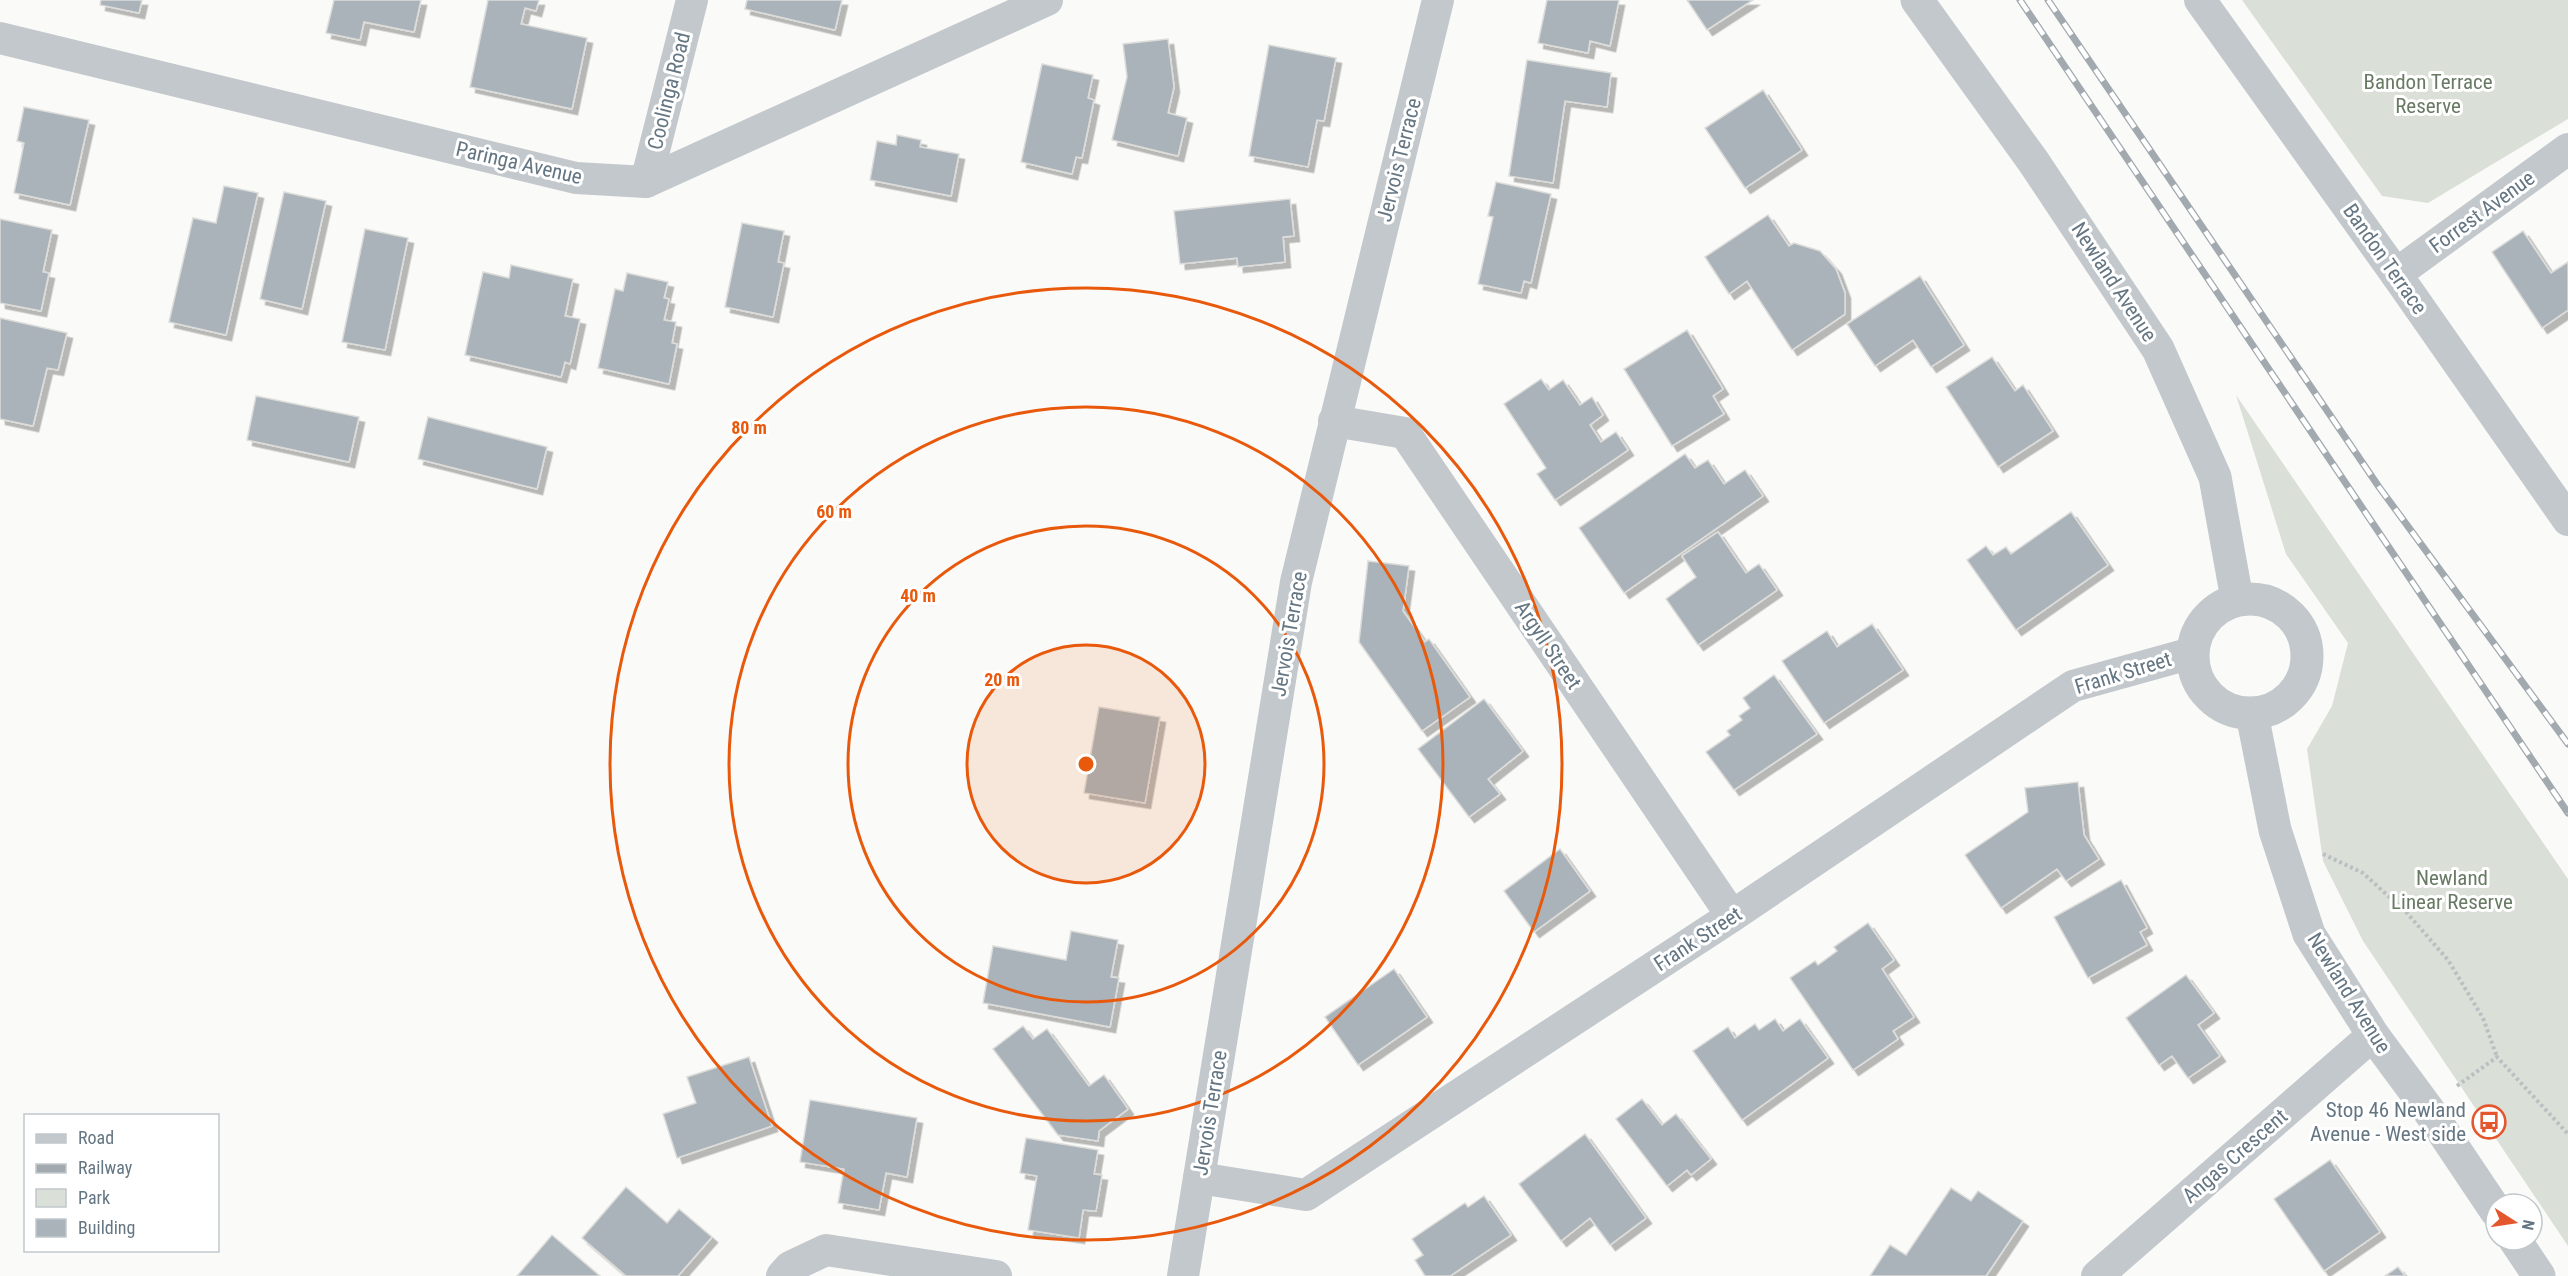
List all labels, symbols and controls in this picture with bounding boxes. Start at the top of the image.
street label: Coolinga Road [643,30,695,152]
park label: Bandon Terrace Reserve [2364,70,2493,118]
street label: Jervois Terrace [1372,96,1426,224]
street label: Paringa Avenue [454,137,585,189]
street label: Forrest Avenue [2425,166,2539,258]
street label: Bandon Terrace [2338,199,2432,319]
street label: Newland Avenue [2067,218,2162,346]
text: 80 m [731,417,767,438]
text: 60 m [816,501,852,522]
street label: Jervois Terrace [1266,569,1312,698]
text: 40 m [900,585,936,606]
street label: Argyll Street [1510,596,1586,694]
street label: Frank Street [2072,647,2174,699]
text: 20 m [984,669,1020,690]
centre of rings [1076,754,1096,774]
park label: Newland Linear Reserve [2391,866,2513,914]
street label: Frank Street [1650,902,1746,976]
street label: Newland Avenue [2302,928,2396,1058]
street label: Jervois Terrace [1188,1049,1232,1177]
place label: Stop 46 Newland Avenue - West side [2310,1098,2466,1146]
street label: Angas Crescent [2178,1104,2292,1208]
bus stop icon: Stop 46 Newland Avenue - West side [2471,1104,2507,1140]
legend [24,1114,219,1252]
text: Road [78,1127,114,1148]
text: Railway [78,1157,133,1178]
text: Park [78,1187,110,1208]
north arrow [2484,1192,2544,1252]
text: Building [78,1217,135,1238]
text: N [2518,1218,2538,1232]

